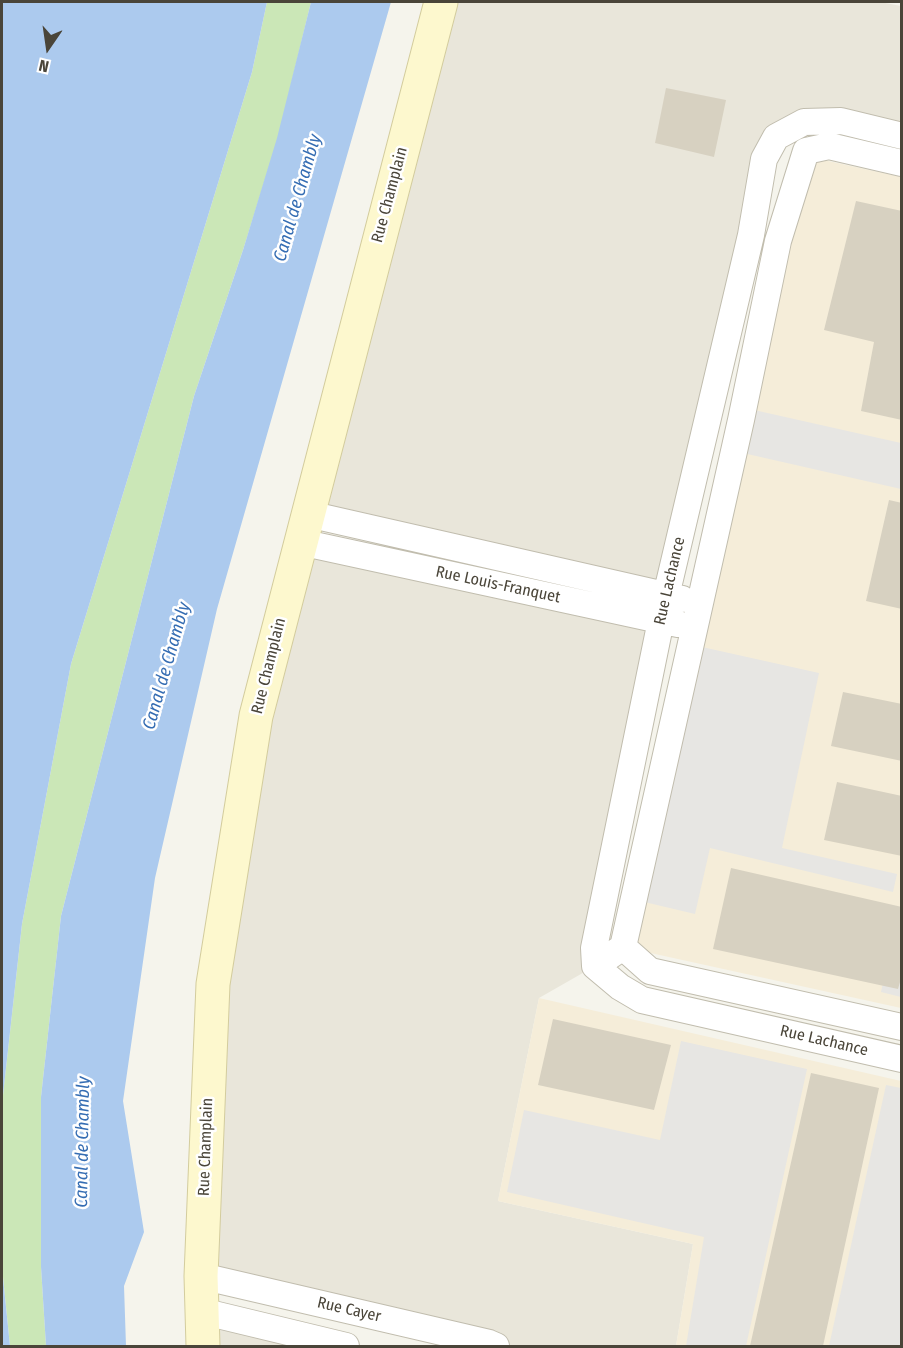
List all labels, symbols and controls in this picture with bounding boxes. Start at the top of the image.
north arrow [18,18,78,78]
text: N [37,56,51,76]
water label: Canal de Chambly [270,132,326,264]
street label: Rue Champlain [368,145,412,245]
street label: Rue Lachance [651,535,689,627]
street label: Rue Louis-Franquet [434,562,562,608]
water label: Canal de Chambly [139,600,195,732]
street label: Rue Champlain [248,616,290,716]
street label: Rue Lachance [778,1022,870,1060]
water label: Canal de Chambly [71,1076,95,1208]
street label: Rue Champlain [195,1098,217,1196]
street label: Rue Cayer [315,1293,383,1327]

